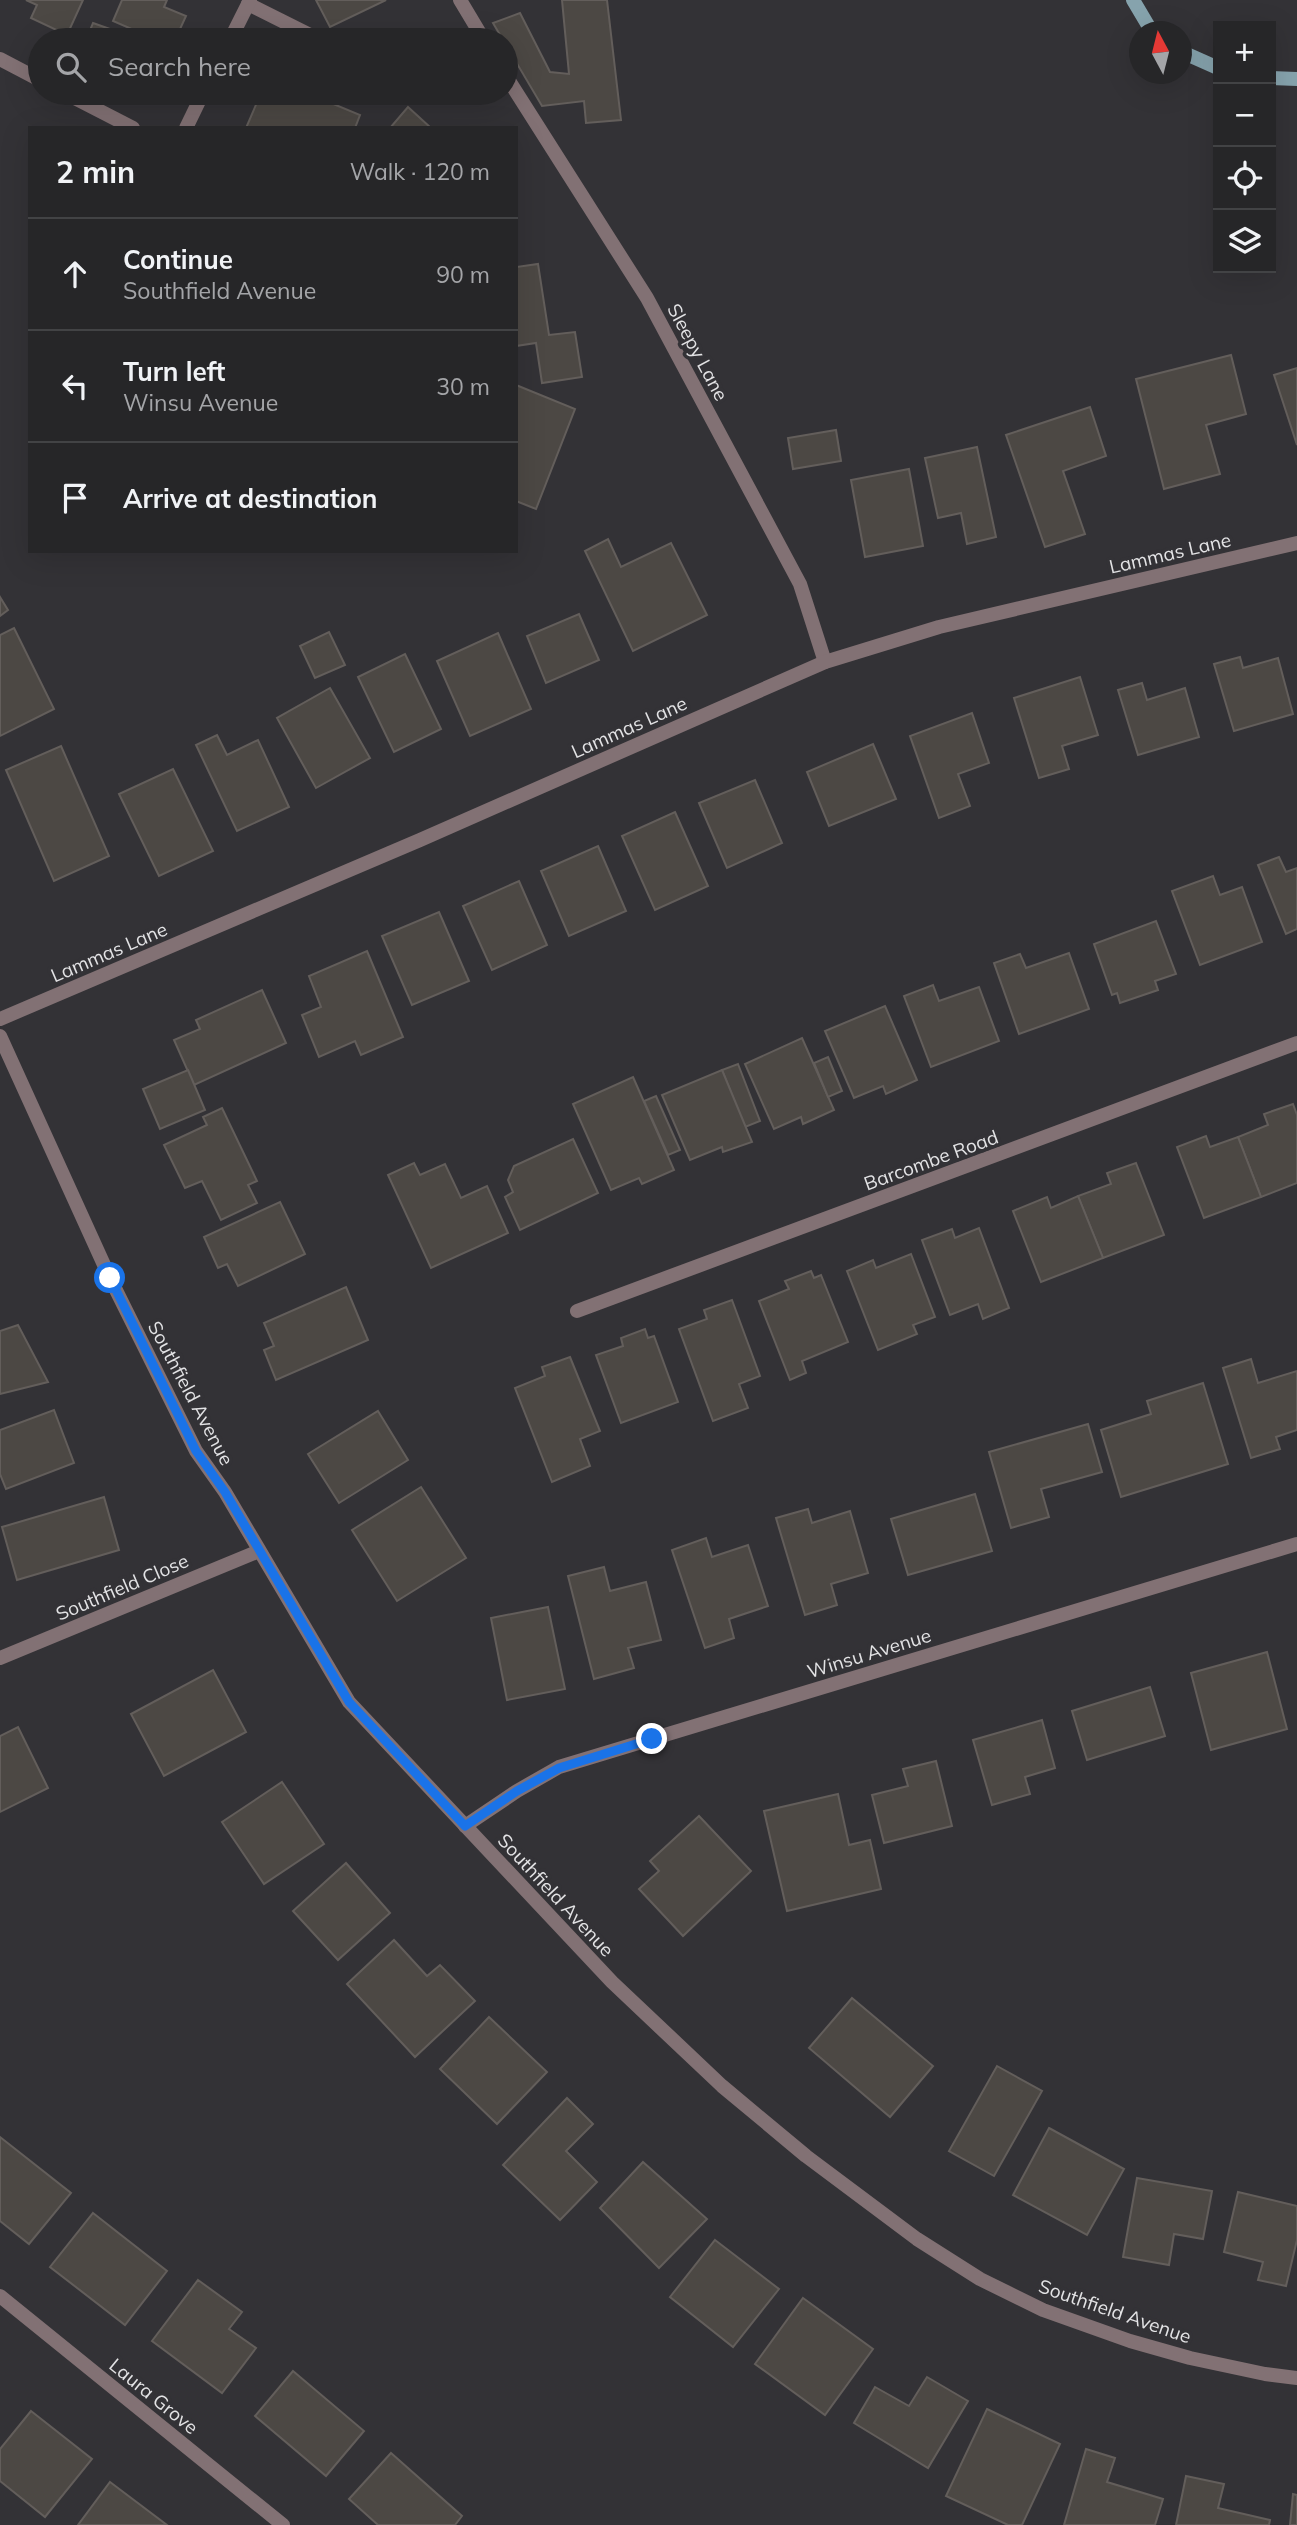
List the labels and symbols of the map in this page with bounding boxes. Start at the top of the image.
north arrow [1129,21,1192,84]
street label: Sleepy Lane [662,299,734,405]
street label: Lammas Lane [1107,527,1233,579]
street label: Lammas Lane [567,691,691,763]
street label: Lammas Lane [47,917,171,987]
street label: Barcombe Road [861,1125,1001,1195]
route start [94,1262,125,1293]
street label: Southfield Avenue [143,1317,239,1469]
street label: Southfield Close [52,1548,192,1626]
street label: Winsu Avenue [804,1623,934,1683]
route end [636,1723,667,1754]
street label: Southfield Avenue [493,1828,619,1962]
street label: Southfield Avenue [1036,2274,1194,2348]
street label: Laura Grove [105,2353,203,2439]

